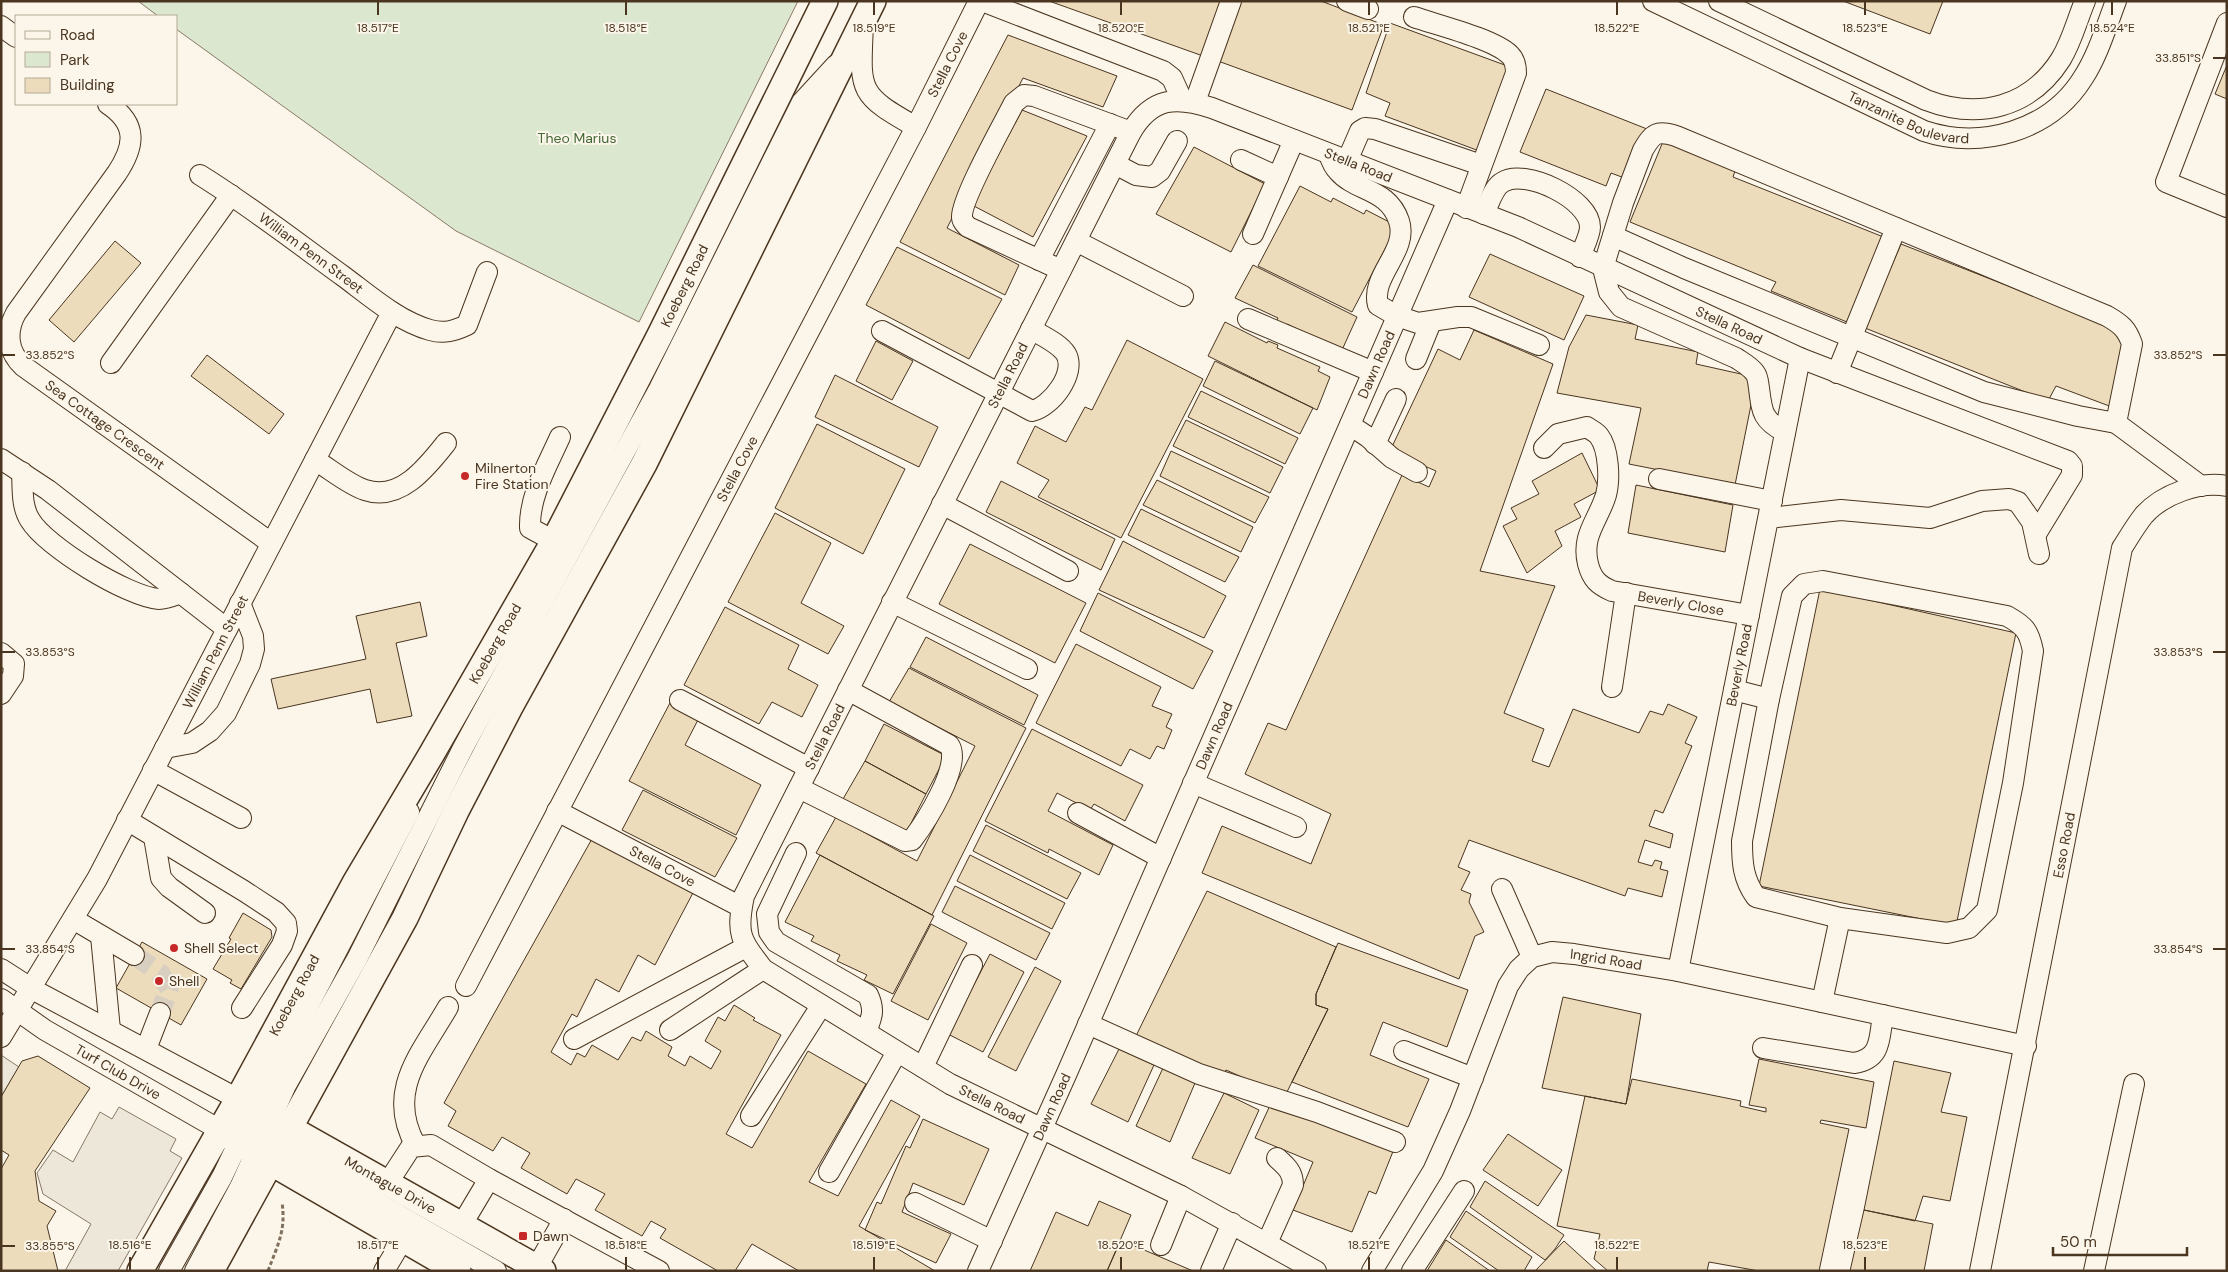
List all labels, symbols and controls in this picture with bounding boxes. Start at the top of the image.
legend [15,15,178,105]
text: 18.517°E [357,20,399,36]
text: 18.518°E [605,20,648,36]
text: 18.519°E [853,20,896,36]
text: 18.520°E [1098,20,1144,36]
text: 18.521°E [1348,20,1390,36]
text: 18.522°E [1594,20,1640,36]
text: 18.523°E [1842,20,1888,36]
text: 18.524°E [2089,20,2135,36]
text: Road [60,25,95,45]
street label: Stella Cove [923,28,972,100]
text: Park [60,50,90,70]
text: 33.851°S [2155,50,2201,66]
text: Building [60,75,115,95]
street label: Tanzanite Boulevard [1845,87,1969,147]
park label: Theo Marius [538,129,616,147]
street label: Stella Road [1322,144,1395,186]
street label: William Penn Street [255,209,367,297]
street label: Koeberg Road [656,241,712,330]
street label: Stella Road [1693,302,1765,348]
street label: Dawn Road [1353,328,1399,401]
street label: Stella Road [983,339,1032,411]
text: 33.852°S [26,347,75,363]
text: 33.852°S [2154,347,2203,363]
street label: Sea Cottage Crescent [42,376,168,473]
street label: Stella Cove [712,433,762,505]
place label: Milnerton Fire Station [475,459,549,493]
marker: Milnerton Fire Station [459,470,471,482]
street label: Beverly Close [1636,587,1725,619]
street label: William Penn Street [178,592,252,712]
street label: Koeberg Road [465,600,525,687]
street label: Beverly Road [1722,622,1756,708]
text: 33.853°S [25,644,75,660]
text: 33.853°S [2153,644,2203,660]
street label: Dawn Road [1191,699,1237,772]
street label: Stella Road [800,701,849,773]
street label: Esso Road [2049,811,2079,880]
street label: Stella Cove [626,841,699,891]
place label: Shell Select [184,939,259,957]
text: 33.854°S [25,941,75,957]
text: 33.854°S [2153,941,2203,957]
marker: Shell Select [168,942,180,954]
street label: Ingrid Road [1569,945,1643,974]
street label: Koeberg Road [265,951,324,1039]
place label: Shell [169,972,199,990]
marker: Shell [153,975,165,987]
street label: Turf Club Drive [72,1040,164,1103]
street label: Dawn Road [1029,1070,1075,1143]
street label: Stella Road [956,1080,1028,1128]
street label: Montague Drive [342,1152,439,1218]
scale bar [2053,1224,2187,1256]
place label: Dawn [533,1227,569,1245]
marker: Dawn [517,1230,529,1242]
text: 50 m [2060,1232,2097,1252]
text: 18.516°E [109,1237,152,1253]
text: 18.517°E [357,1237,399,1253]
text: 18.518°E [605,1237,648,1253]
text: 18.519°E [853,1237,896,1253]
text: 18.520°E [1098,1237,1144,1253]
text: 18.521°E [1348,1237,1390,1253]
text: 18.522°E [1594,1237,1640,1253]
text: 18.523°E [1842,1237,1888,1253]
text: 33.855°S [25,1238,75,1254]

